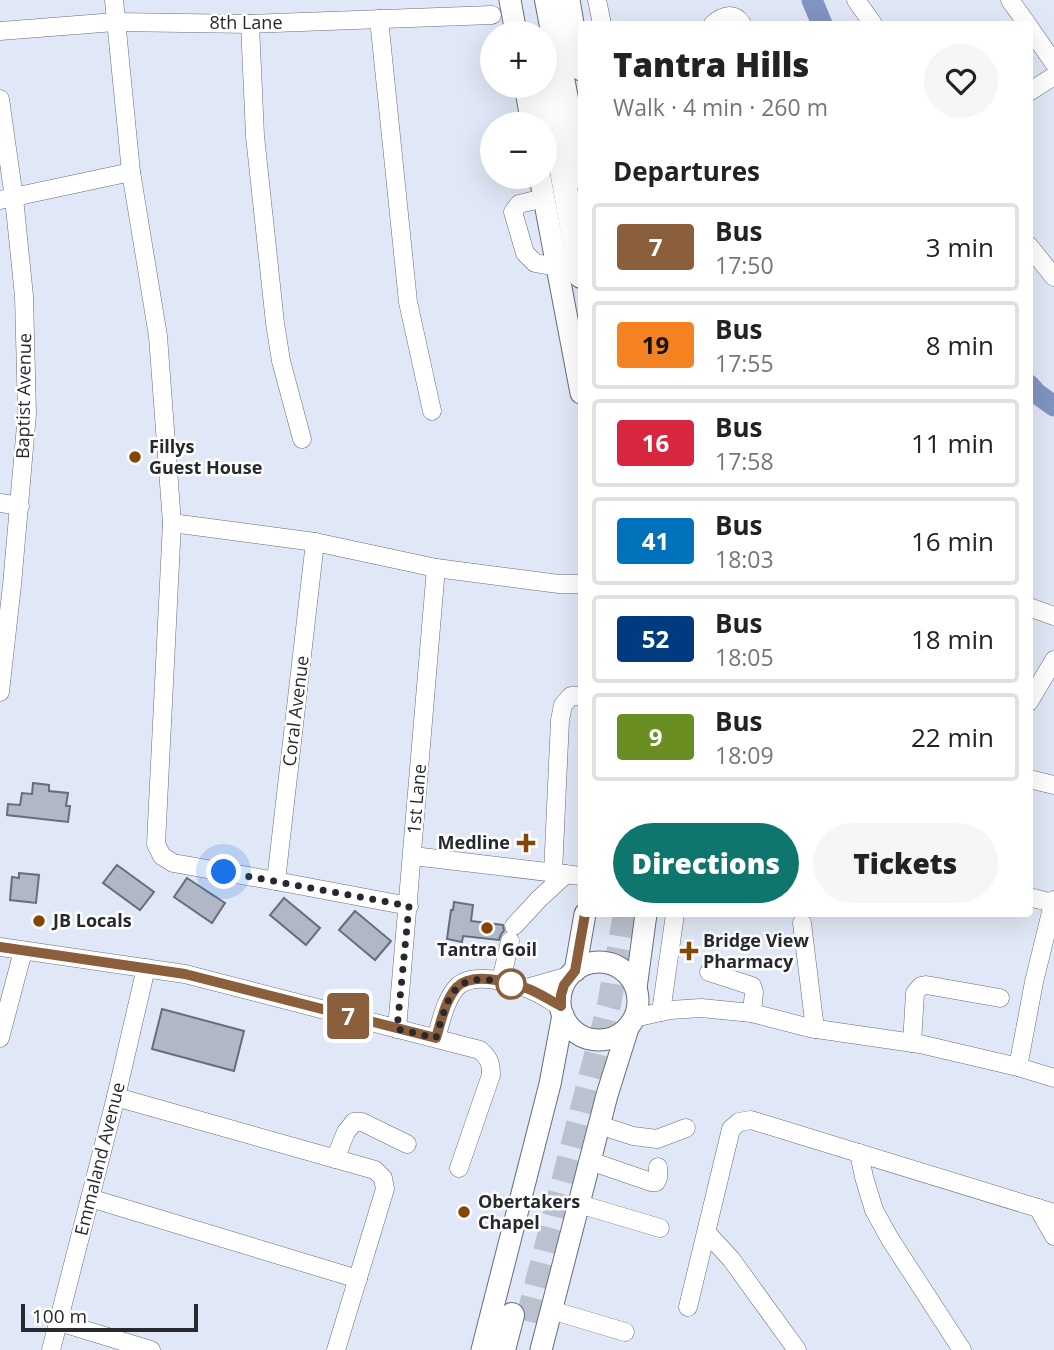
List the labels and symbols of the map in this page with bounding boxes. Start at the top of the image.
street label: 8th Lane [210,10,282,34]
street label: Baptist Avenue [10,333,36,459]
place label: Fillys Guest House [149,434,262,479]
marker: Fillys Guest House [127,449,143,465]
street label: Coral Avenue [276,654,314,768]
street label: 1st Lane [401,763,431,835]
place label: Medline [438,830,510,854]
marker: Medline [516,833,536,853]
your location [206,854,241,889]
place label: JB Locals [51,908,132,932]
marker: JB Locals [31,913,47,929]
marker: Tantra Goil [479,920,495,936]
place label: Bridge View Pharmacy [703,928,809,973]
place label: Tantra Goil [437,937,537,961]
marker: Bridge View Pharmacy [681,943,697,959]
unlabelled marker [496,969,526,999]
line badge: 7 [325,993,371,1039]
street label: Emmaland Avenue [68,1080,130,1238]
place label: Obertakers Chapel [478,1189,580,1234]
marker: Obertakers Chapel [456,1204,472,1220]
scale bar [21,1301,198,1333]

